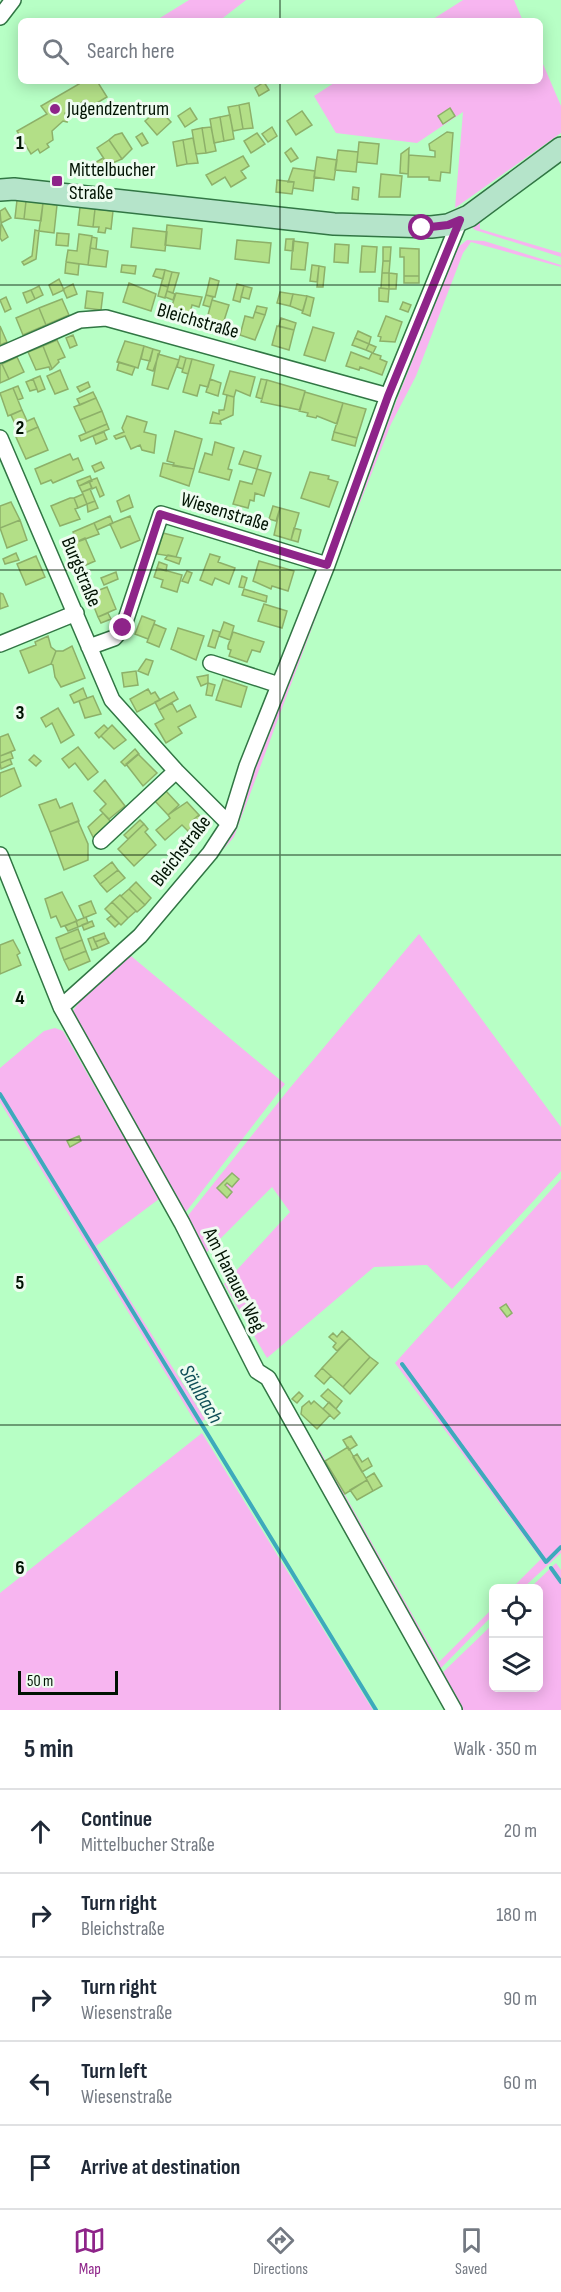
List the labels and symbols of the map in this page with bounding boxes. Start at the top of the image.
place label: Jugendzentrum [66,97,169,121]
marker: Jugendzentrum [48,102,62,116]
text: 1 [16,131,24,155]
place label: Mittelbucher Straße [69,158,156,205]
marker: Mittelbucher Straße [50,174,64,188]
route start [408,214,434,240]
street label: Bleichstraße [154,298,242,344]
text: 2 [16,416,24,440]
street label: Wiesenstraße [178,487,272,537]
street label: Burgstraße [56,534,106,610]
route end [109,614,135,640]
text: 3 [16,701,25,725]
street label: Bleichstraße [146,811,216,891]
text: 4 [15,986,25,1010]
street label: Am Hanauer Weg [197,1223,270,1336]
text: 5 [16,1271,25,1295]
water label: Säulbach [174,1360,228,1428]
text: 6 [15,1556,25,1580]
scale bar [18,1668,118,1696]

